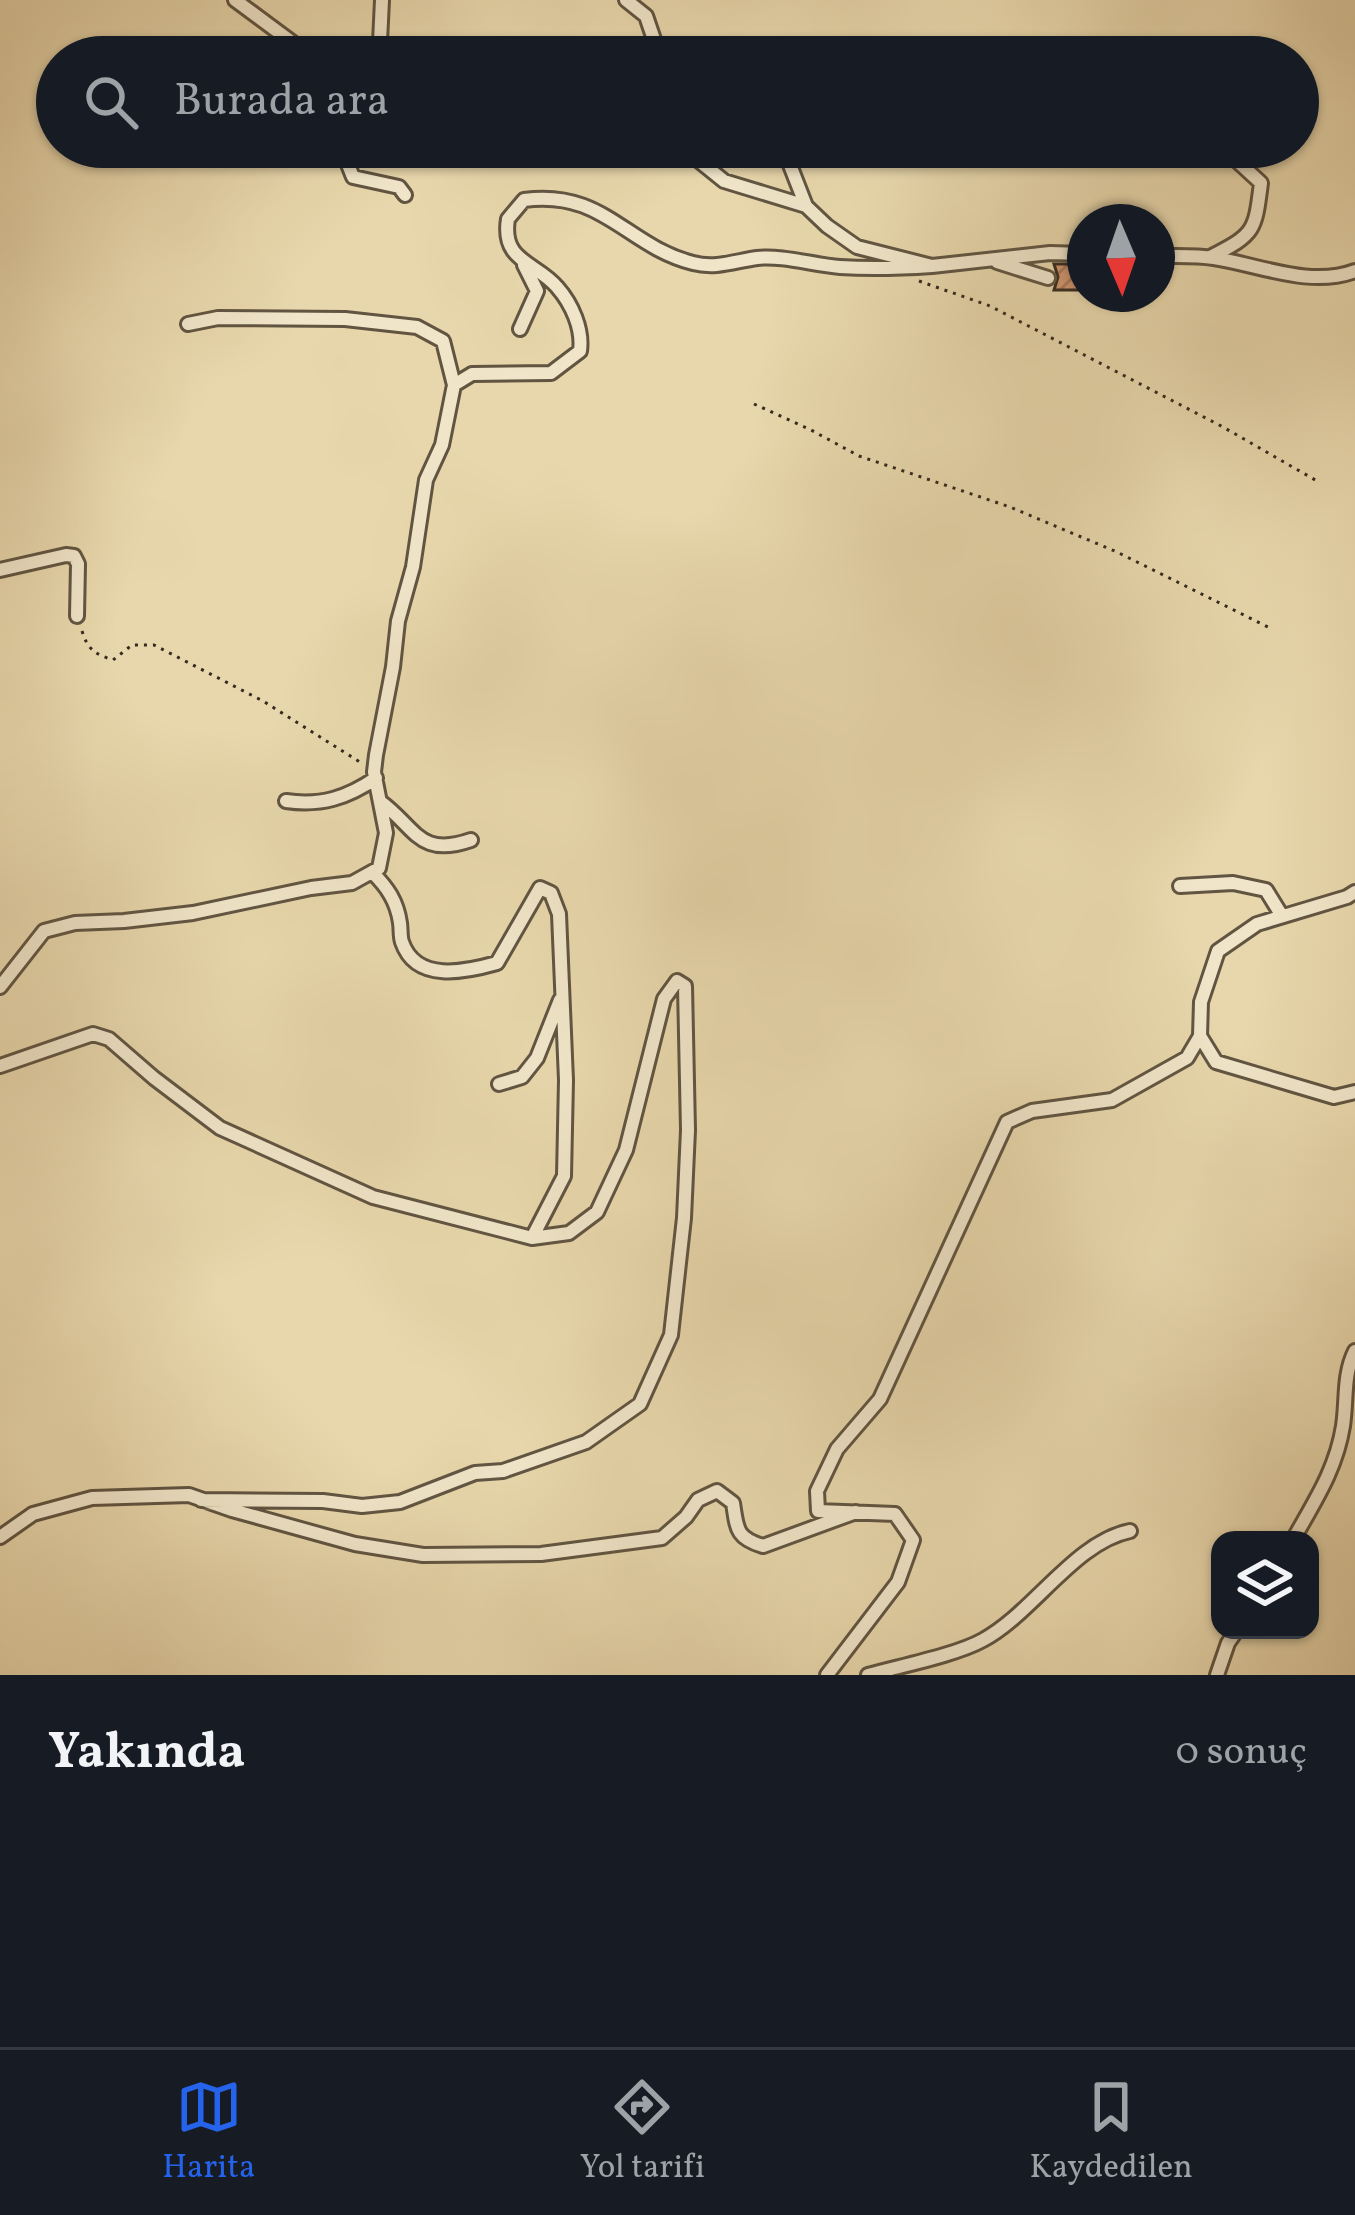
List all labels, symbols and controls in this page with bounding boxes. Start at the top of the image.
search box [36,36,1319,168]
icon: search [78,69,144,135]
text: Burada ara [174,71,389,134]
north arrow [1067,204,1175,312]
map controls [1211,1531,1319,1639]
button: layers [1211,1531,1319,1639]
text: Yakında [48,1718,245,1789]
text: 0 sonuç [1176,1726,1307,1780]
tab: Harita [162,2074,255,2192]
tab: Yol tarifi [580,2074,705,2192]
tab: Kaydedilen [1029,2074,1193,2192]

